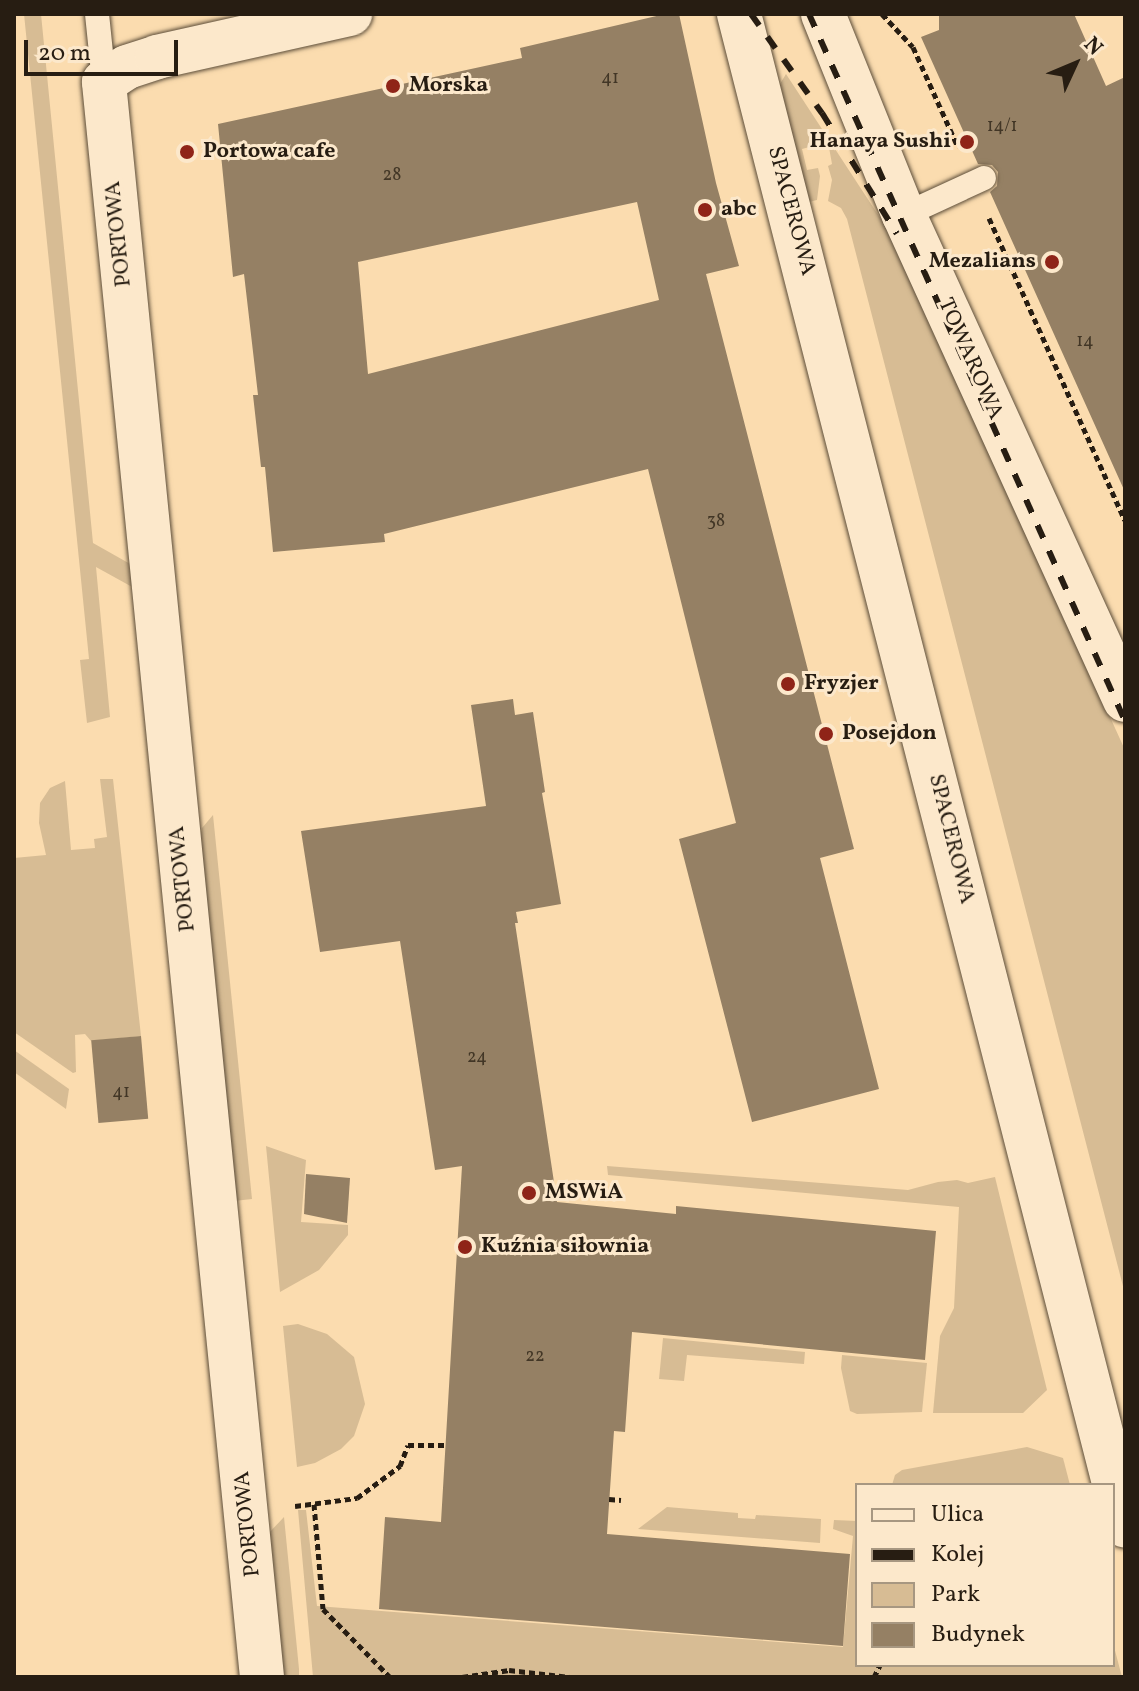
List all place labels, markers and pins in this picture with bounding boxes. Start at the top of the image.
place label: Morska [409,73,488,99]
marker: Morska [384,77,402,95]
place label: Hanaya Sushi [810,129,951,155]
marker: Hanaya Sushi [958,133,976,151]
place label: Portowa cafe [203,139,336,165]
marker: Portowa cafe [178,143,196,161]
place label: abc [721,197,756,223]
marker: abc [696,201,714,219]
place label: Mezalians [929,249,1036,275]
marker: Mezalians [1043,253,1061,271]
place label: Fryzjer [804,671,879,697]
marker: Fryzjer [779,675,797,693]
place label: Posejdon [842,721,937,747]
marker: Posejdon [817,725,835,743]
place label: MSWiA [545,1180,623,1206]
marker: MSWiA [520,1184,538,1202]
place label: Kuźnia siłownia [481,1234,649,1260]
marker: Kuźnia siłownia [456,1238,474,1256]

